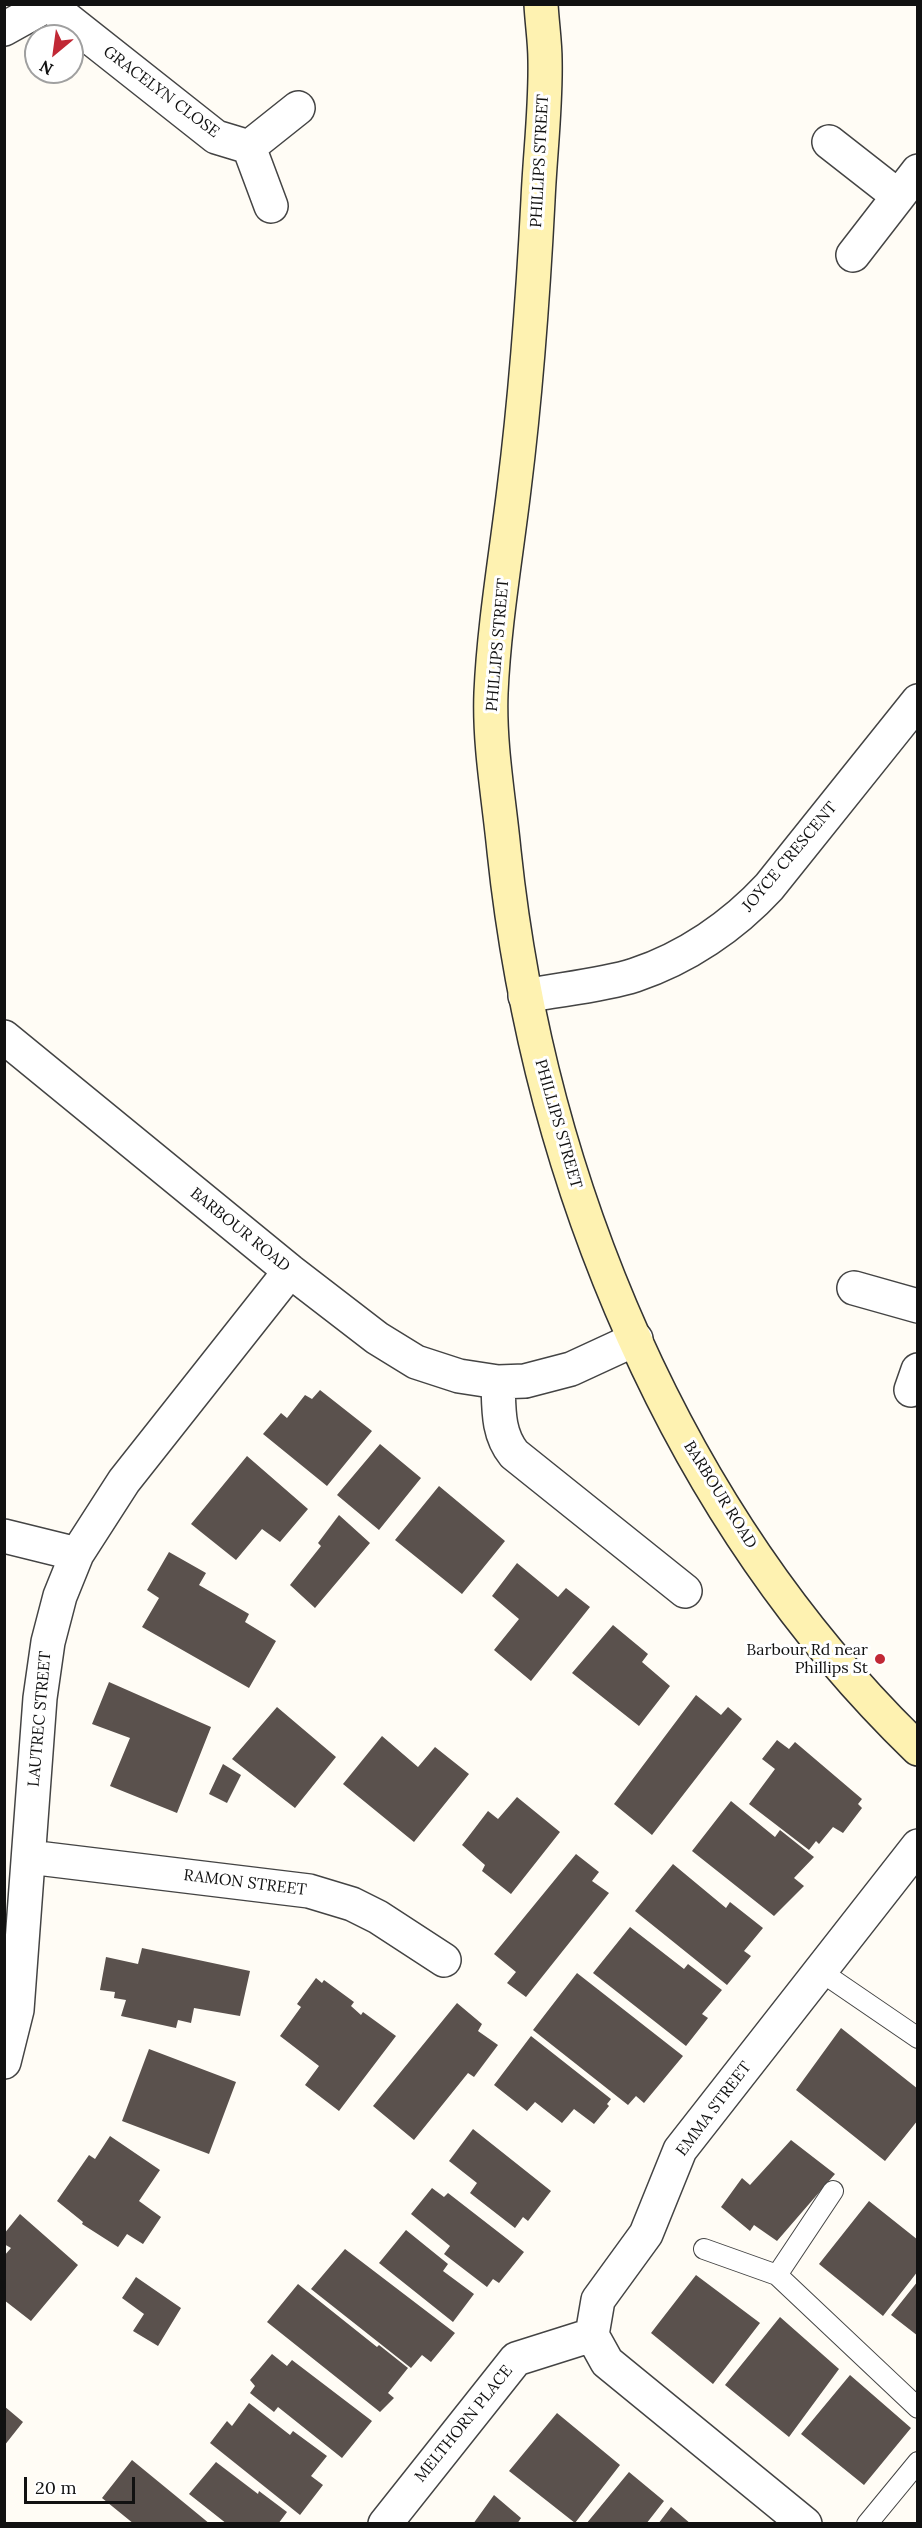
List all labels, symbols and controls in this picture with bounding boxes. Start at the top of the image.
north arrow [24,24,84,84]
street label: GRACELYN CLOSE [99,42,223,142]
text: N [36,56,57,80]
street label: PHILLIPS STREET [527,94,553,228]
street label: PHILLIPS STREET [483,578,513,712]
street label: JOYCE CRESCENT [739,798,841,916]
street label: PHILLIPS STREET [530,1057,586,1191]
street label: BARBOUR ROAD [186,1184,294,1276]
street label: BARBOUR ROAD [679,1438,761,1552]
place label: Barbour Rd near Phillips St [746,1640,868,1678]
street label: LAUTREC STREET [24,1650,56,1788]
marker: Barbour Rd near Phillips St [873,1652,887,1666]
street label: RAMON STREET [182,1866,308,1900]
street label: EMMA STREET [672,2058,756,2160]
street label: MELTHORN PLACE [411,2362,517,2486]
scale bar [27,2465,138,2503]
text: 20 m [35,2476,77,2499]

